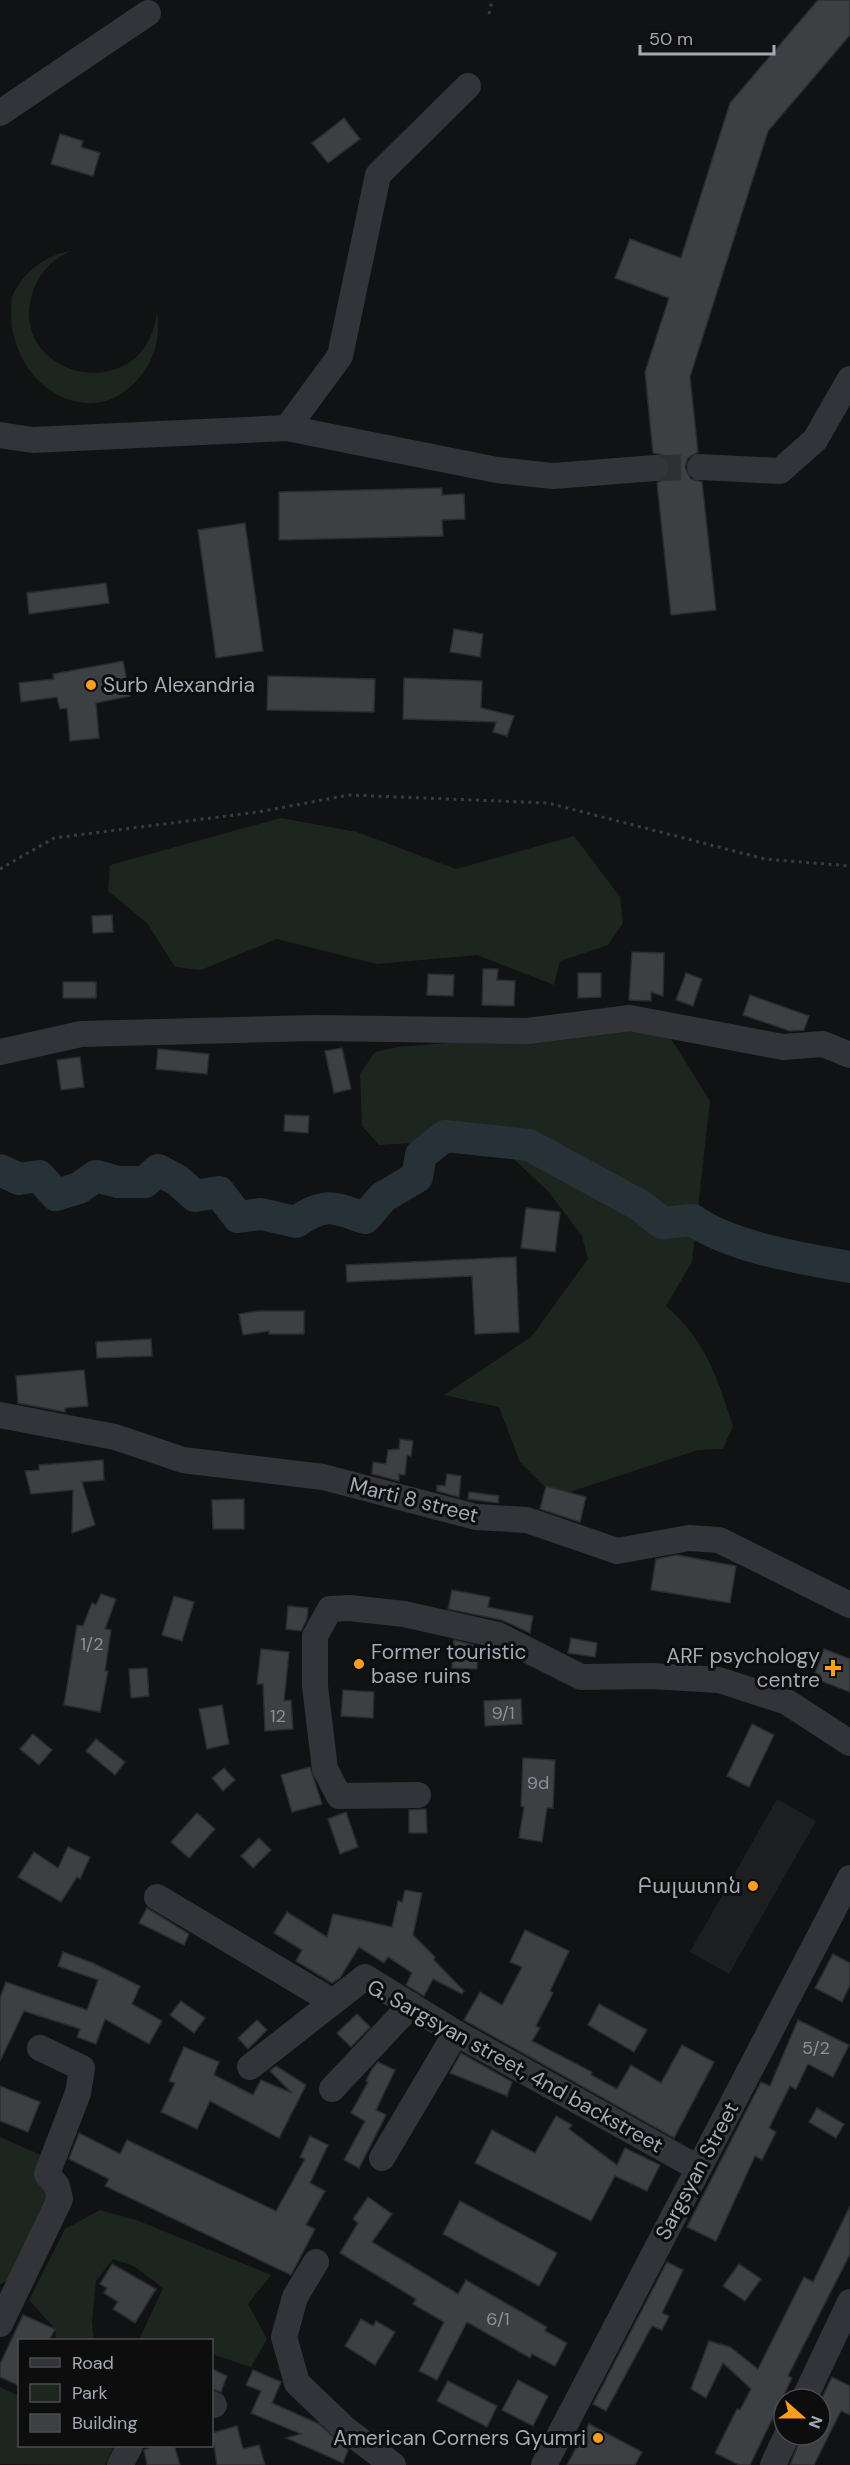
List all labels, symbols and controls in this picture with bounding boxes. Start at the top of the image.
scale bar [640,18,774,56]
text: 50 m [649,27,693,51]
place label: Surb Alexandria [103,671,255,699]
marker: Surb Alexandria [84,678,98,692]
street label: Marti 8 street [347,1471,481,1529]
house number: 1/2 [80,1632,104,1656]
place label: Former touristic base ruins [371,1638,527,1690]
place label: ARF psychology centre [666,1642,820,1694]
marker: Former touristic base ruins [352,1657,366,1671]
marker: ARF psychology centre [824,1659,842,1677]
house number: 9/1 [491,1701,515,1725]
house number: 12 [270,1704,286,1728]
house number: 9d [527,1771,549,1795]
place label: Բալատոն [638,1872,741,1900]
marker: Բալատոն [746,1879,760,1893]
street label: G. Sargsyan street, 4nd backstreet [362,1973,668,2159]
house number: 5/2 [802,2036,830,2060]
street label: Sargsyan Street [649,2097,745,2245]
house number: 6/1 [486,2307,510,2331]
legend [18,2339,213,2447]
text: Road [72,2351,114,2375]
text: Park [72,2381,108,2405]
north arrow [772,2387,832,2447]
text: Building [72,2411,137,2435]
text: N [804,2413,827,2431]
place label: American Corners Gyumri [333,2424,586,2452]
marker: American Corners Gyumri [591,2431,605,2445]

